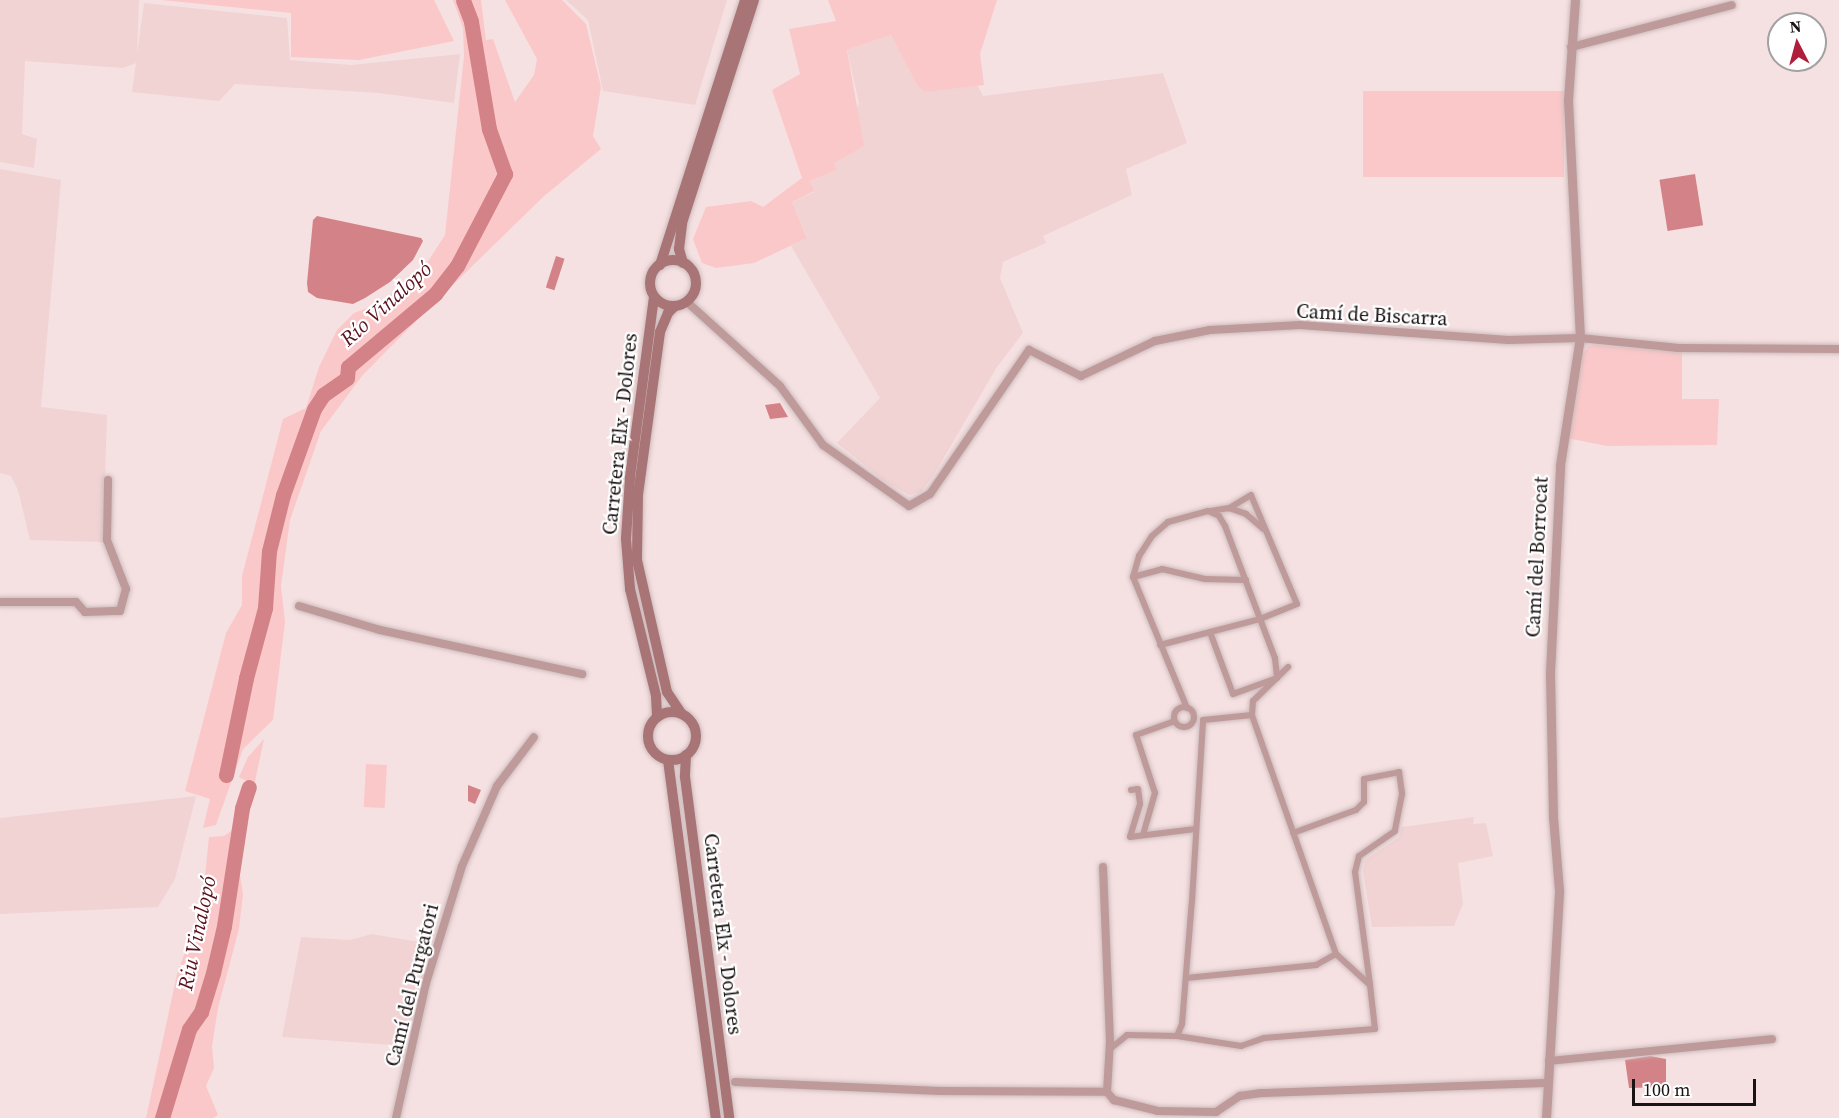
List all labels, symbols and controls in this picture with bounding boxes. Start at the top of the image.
north arrow [1767,12,1827,72]
text: N [1788,15,1802,38]
water label: Río Vinalopó [335,256,437,352]
street label: Camí de Biscarra [1296,299,1448,331]
street label: Carretera Elx - Dolores [597,332,643,536]
street label: Camí del Borrocat [1521,476,1553,638]
street label: Carretera Elx - Dolores [699,832,747,1036]
water label: Riu Vinalopó [173,874,221,992]
street label: Camí del Purgatori [380,901,444,1069]
scale bar [1635,1067,1760,1105]
text: 100 m [1643,1077,1690,1102]

